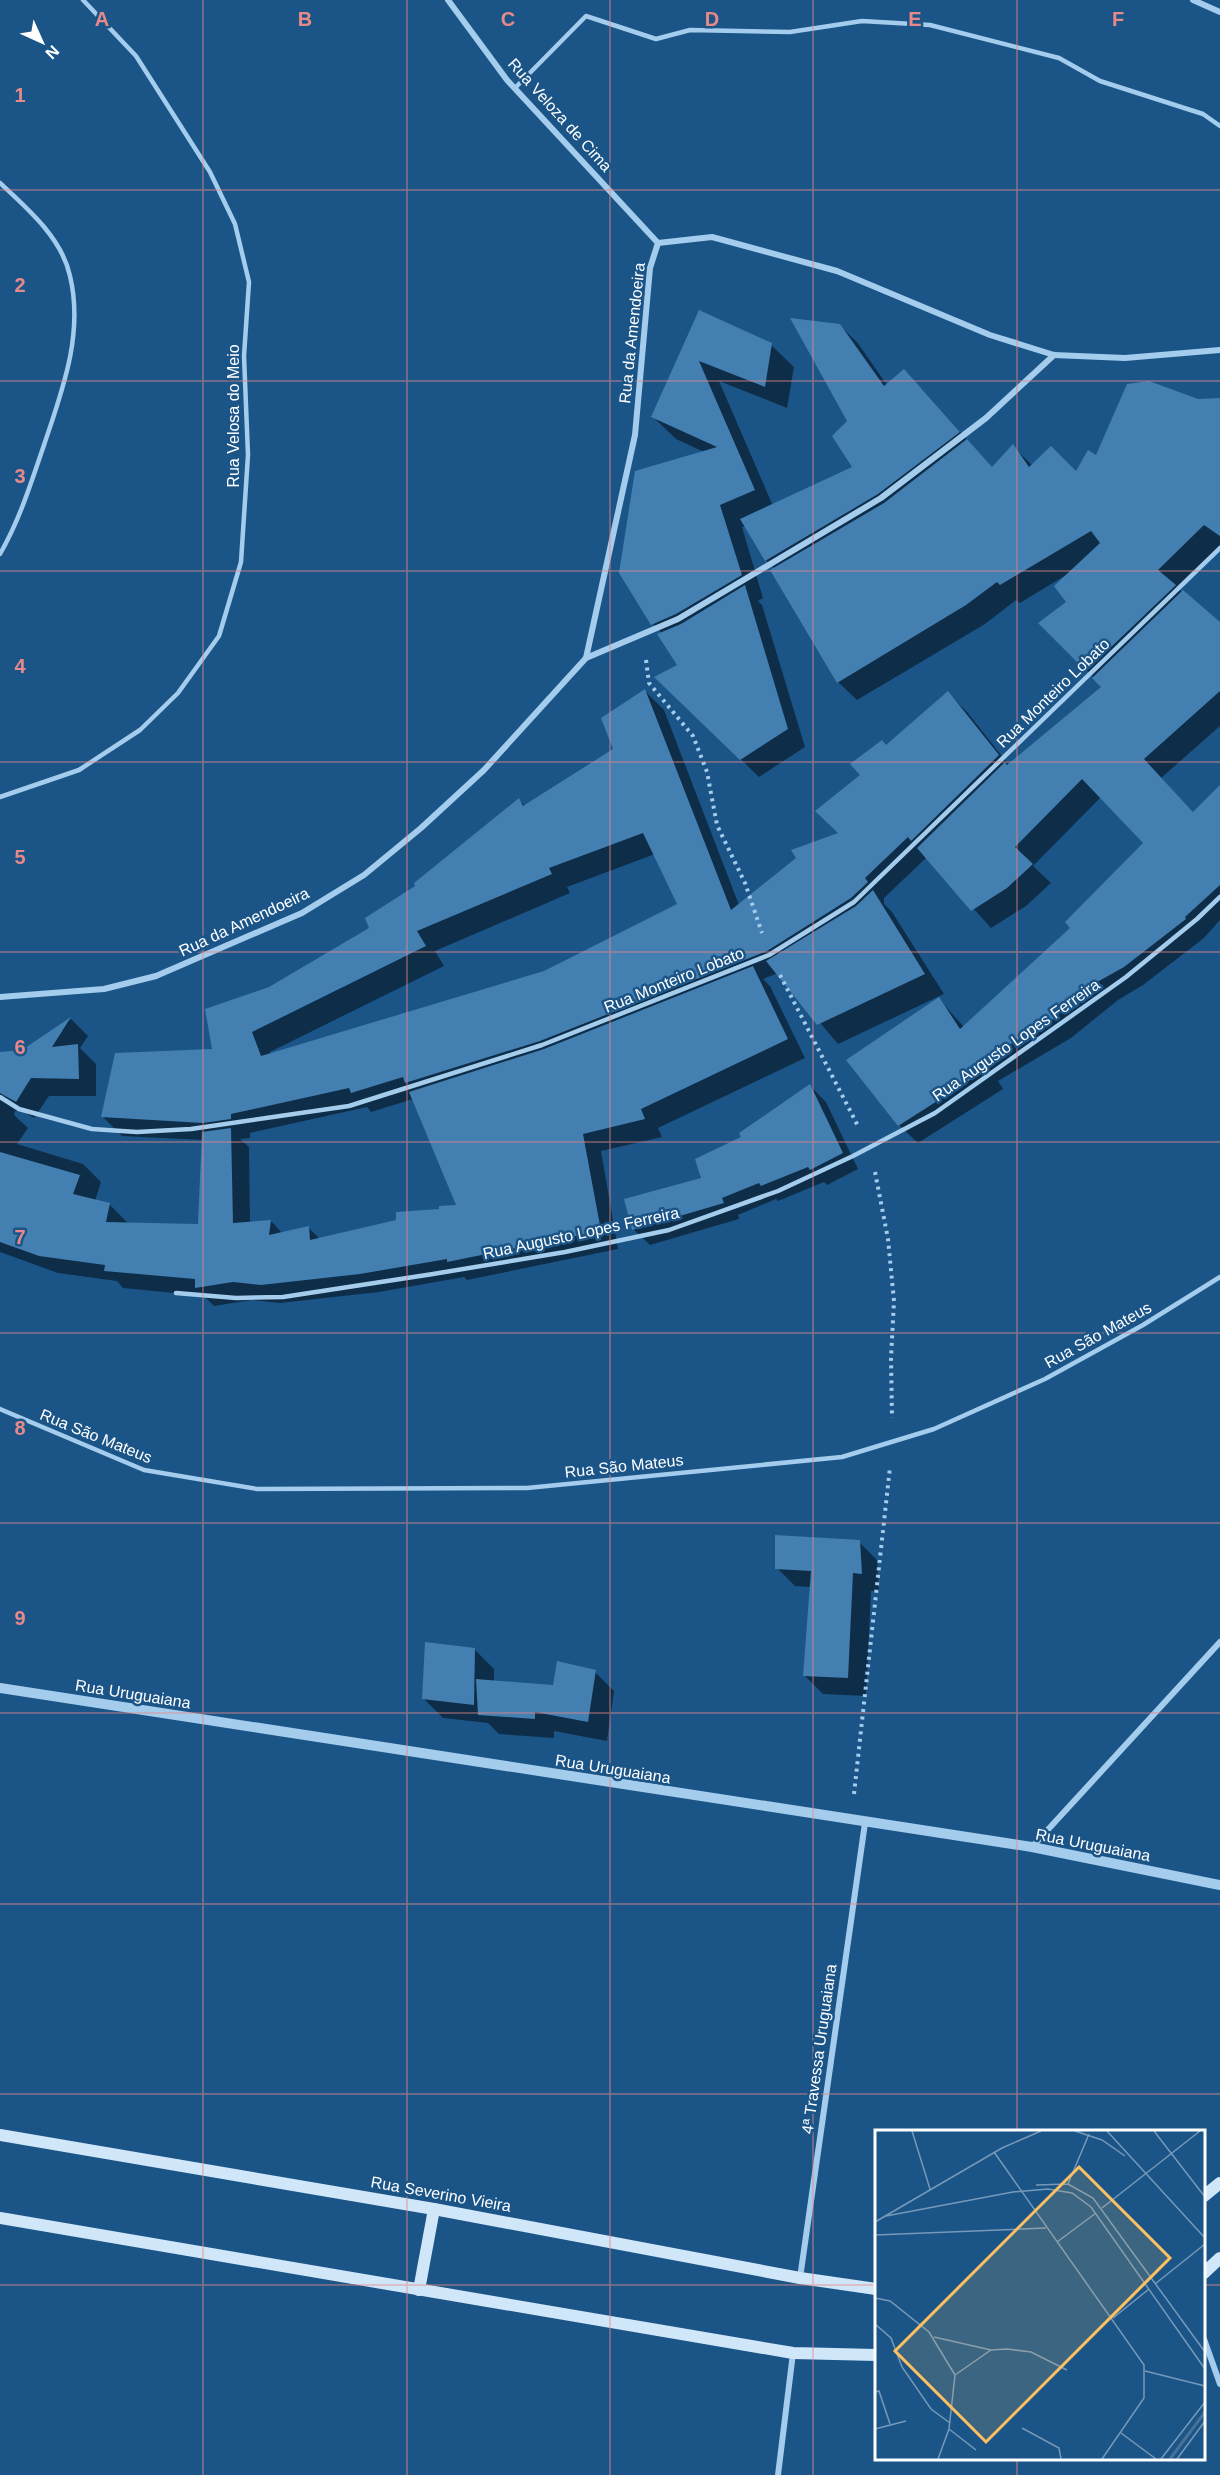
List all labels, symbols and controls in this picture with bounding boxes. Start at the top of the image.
text: A [95,8,109,30]
text: B [298,8,312,30]
text: C [501,8,515,30]
text: D [705,8,719,30]
text: E [908,8,922,30]
text: F [1112,8,1124,30]
north arrow [12,12,72,72]
text: N [42,42,62,62]
street label: Rua Veloza de Cima [505,55,615,175]
text: 1 [14,84,26,106]
street label: Rua da Amendoeira [616,262,648,404]
text: 2 [14,274,26,296]
street label: Rua Velosa do Meio [225,344,242,488]
text: 3 [14,465,26,487]
street label: Rua Monteiro Lobato [993,635,1113,751]
text: 4 [14,655,26,677]
text: 5 [14,846,26,868]
street label: Rua da Amendoeira [176,884,312,960]
street label: Rua Monteiro Lobato [602,944,747,1016]
street label: Rua Augusto Lopes Ferreira [929,976,1103,1104]
text: 6 [14,1036,26,1058]
street label: Rua Augusto Lopes Ferreira [481,1204,681,1262]
text: 7 [14,1226,26,1248]
street label: Rua São Mateus [1042,1299,1154,1371]
street label: Rua São Mateus [38,1406,154,1466]
text: 8 [14,1417,26,1439]
street label: Rua São Mateus [564,1451,684,1481]
text: 9 [14,1607,26,1629]
street label: Rua Uruguaiana [74,1676,192,1712]
street label: Rua Uruguaiana [554,1751,672,1787]
street label: Rua Uruguaiana [1034,1826,1152,1864]
street label: 4ª Travessa Uruguaiana [799,1963,839,2135]
inset map [875,2130,1205,2460]
street label: Rua Severino Vieira [370,2173,512,2215]

